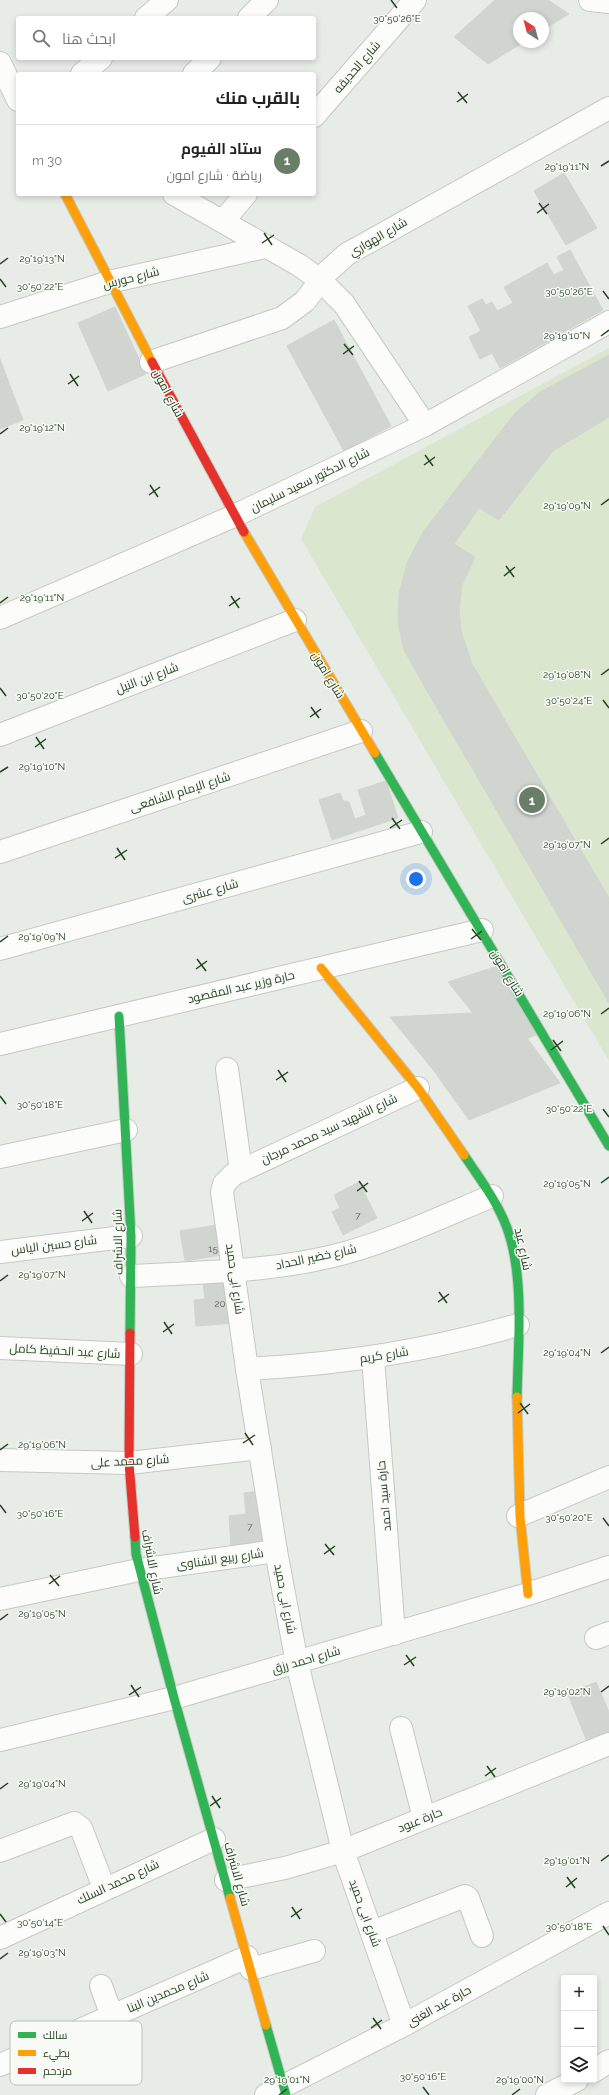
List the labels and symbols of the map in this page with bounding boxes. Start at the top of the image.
north arrow [513,12,549,48]
text: 30°50'26"E [373,13,421,24]
street label: شارع الحديقه [331,38,384,97]
text: 29°19'11"N [545,161,589,172]
street label: شارع الهواري [346,215,411,262]
text: 29°19'13"N [19,253,65,264]
street label: شارع حورس [101,264,161,293]
text: 30°50'22"E [17,281,63,292]
text: 30°50'26"E [545,286,593,297]
text: 29°19'10"N [544,330,590,341]
street label: شارع امون [149,367,186,420]
text: 29°19'12"N [19,422,65,433]
street label: شارع الدكتور سعيد سليمان [248,445,372,516]
text: 29°19'09"N [543,500,591,511]
text: 29°19'11"N [20,592,64,603]
street label: شارع امون [308,649,347,702]
street label: شارع ابن النيل [114,660,181,697]
text: 29°19'08"N [543,669,591,680]
text: 30°50'20"E [16,690,64,701]
text: 30°50'24"E [546,695,592,706]
text: 29°19'10"N [19,761,65,772]
street label: شارع الإمام الشافعى [128,769,232,816]
pin: 1 [519,785,545,815]
text: 29°19'07"N [543,839,591,850]
your location [406,869,426,889]
street label: شارع عشرى [180,876,240,907]
text: 29°19'09"N [18,931,66,942]
street label: شارع امون [487,947,526,1000]
street label: حارة وزير عبد المقصود [186,968,296,1006]
text: 29°19'06"N [543,1008,591,1019]
street label: شارع الشهيد سيد محمد مرجان [259,1091,400,1168]
text: 30°50'18"E [17,1099,63,1110]
text: 30°50'22"E [546,1103,592,1114]
text: 29°19'05"N [543,1178,591,1189]
street label: شارع الاشراف [110,1209,127,1275]
house number: 7 [355,1210,361,1221]
street label: شارع عيد [511,1226,534,1272]
street label: شارع حسين الياس [10,1233,98,1258]
street label: شارع خضير الحداد [274,1242,358,1273]
house number: 15 [208,1243,218,1254]
street label: شارع ابى حميد [222,1243,247,1315]
text: 29°19'07"N [18,1269,66,1280]
house number: 20 [214,1298,226,1309]
street label: شارع عبد الحفيظ كامل [9,1341,121,1362]
street label: شارع كريم [358,1344,410,1367]
text: 29°19'04"N [543,1347,591,1358]
text: 29°19'06"N [18,1439,66,1450]
street label: شارع محمد على [90,1452,170,1471]
street label: حارة سيد احمد [374,1460,394,1532]
text: 30°50'16"E [17,1508,63,1519]
text: 30°50'20"E [545,1512,593,1523]
house number: 7 [247,1521,253,1532]
street label: شارع الاشراف [138,1528,165,1596]
street label: شارع ربيع الشناوى [175,1546,265,1573]
street label: شارع ابى حميد [270,1563,299,1635]
text: 29°19'05"N [18,1608,66,1619]
street label: شارع احمد رزق [270,1644,342,1677]
text: 29°19'02"N [543,1686,591,1697]
text: 29°19'04"N [18,1778,66,1789]
street label: حارة عبود [396,1805,444,1835]
street label: شارع الاشراف [220,1840,253,1908]
text: 29°19'01"N [544,1855,590,1866]
street label: شارع محمد السلك [75,1857,162,1908]
street label: شارع ابى حميد [345,1877,384,1949]
text: 30°50'14"E [17,1917,63,1928]
text: 30°50'18"E [546,1921,592,1932]
text: 29°19'03"N [18,1947,66,1958]
street label: شارع محمدين البنا [125,1968,211,2016]
street label: حارة عبد الغنى [405,1983,473,2029]
legend [10,2021,142,2085]
text: سالك [43,2029,67,2042]
text: بطيء [43,2047,70,2062]
text: مزدحم [43,2065,72,2079]
text: 30°50'16"E [400,2071,446,2082]
text: 29°19'01"N [264,2074,310,2085]
text: 29°19'00"N [496,2074,544,2085]

